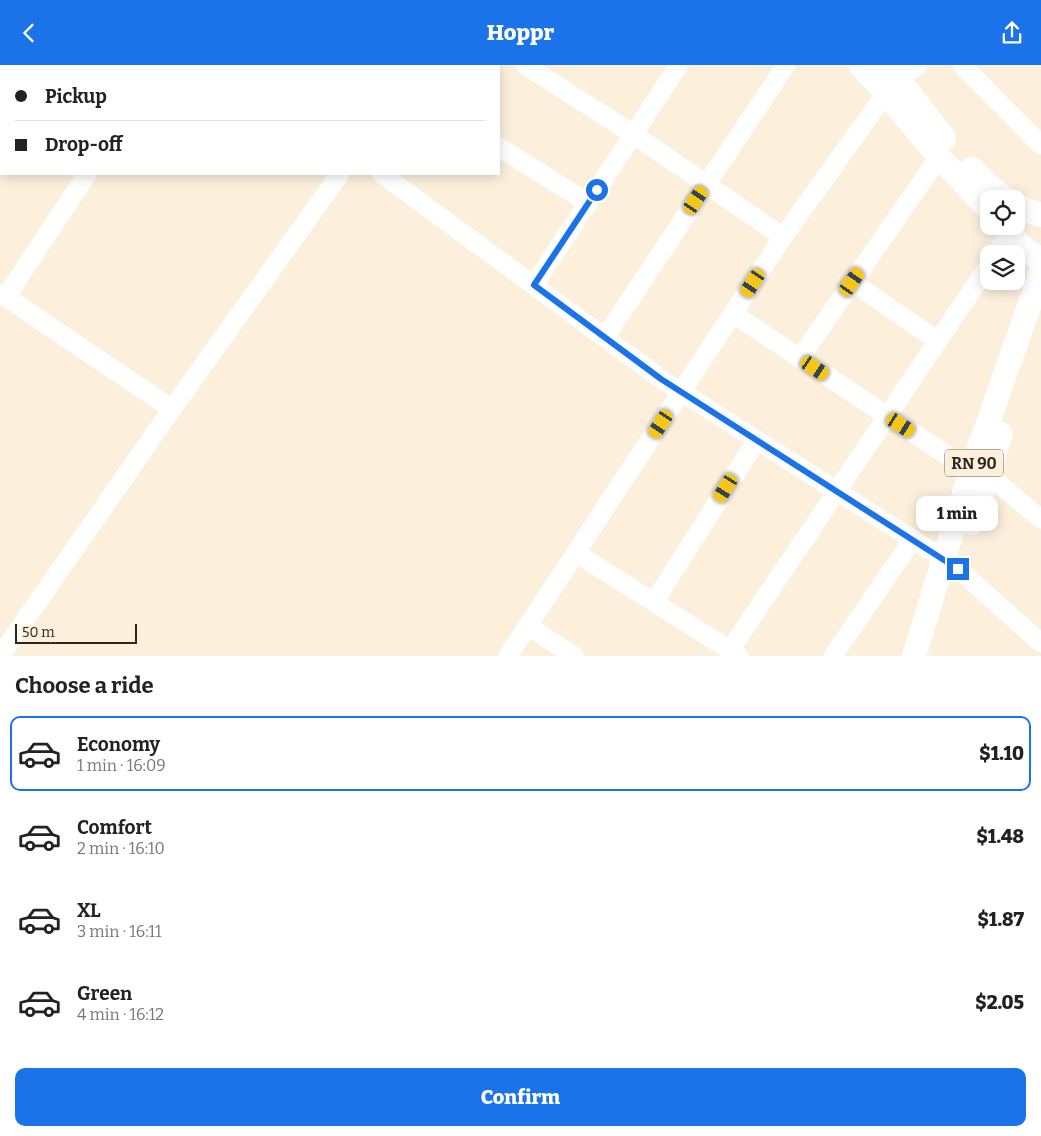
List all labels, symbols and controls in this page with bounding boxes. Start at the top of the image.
icon: back [15,19,43,47]
text: Hoppr [487,19,554,46]
icon: share [998,19,1026,47]
text: Pickup [45,85,107,108]
text: Drop-off [45,133,123,156]
route start [586,179,608,201]
car [681,183,710,217]
map controls [980,190,1025,290]
button: locate [980,190,1025,235]
button: layers [980,245,1025,290]
car [837,265,866,299]
car [738,266,767,300]
car [798,353,831,383]
car [646,407,675,441]
car [884,411,917,439]
road number: RN 90 [945,449,1003,477]
car [711,471,740,505]
callout: 1 min [917,497,999,531]
text: 1 min [937,504,977,523]
route end [947,558,969,580]
scale bar [15,621,138,644]
text: 50 m [22,624,55,641]
text: Choose a ride [15,672,154,699]
icon: car [17,731,62,776]
text: Economy [77,733,160,756]
text: $1.10 [979,742,1024,765]
text: 1 min · 16:09 [77,756,166,775]
icon: car [17,814,62,859]
text: Comfort [77,816,152,839]
text: $1.48 [977,825,1024,848]
text: 2 min · 16:10 [77,839,165,858]
icon: car [17,897,62,942]
text: XL [77,899,101,922]
text: $1.87 [977,908,1024,931]
text: 3 min · 16:11 [77,922,162,941]
icon: car [17,980,62,1025]
text: Green [77,982,132,1005]
text: $2.05 [975,991,1024,1014]
text: 4 min · 16:12 [77,1005,164,1024]
button: Confirm [15,1068,1026,1126]

